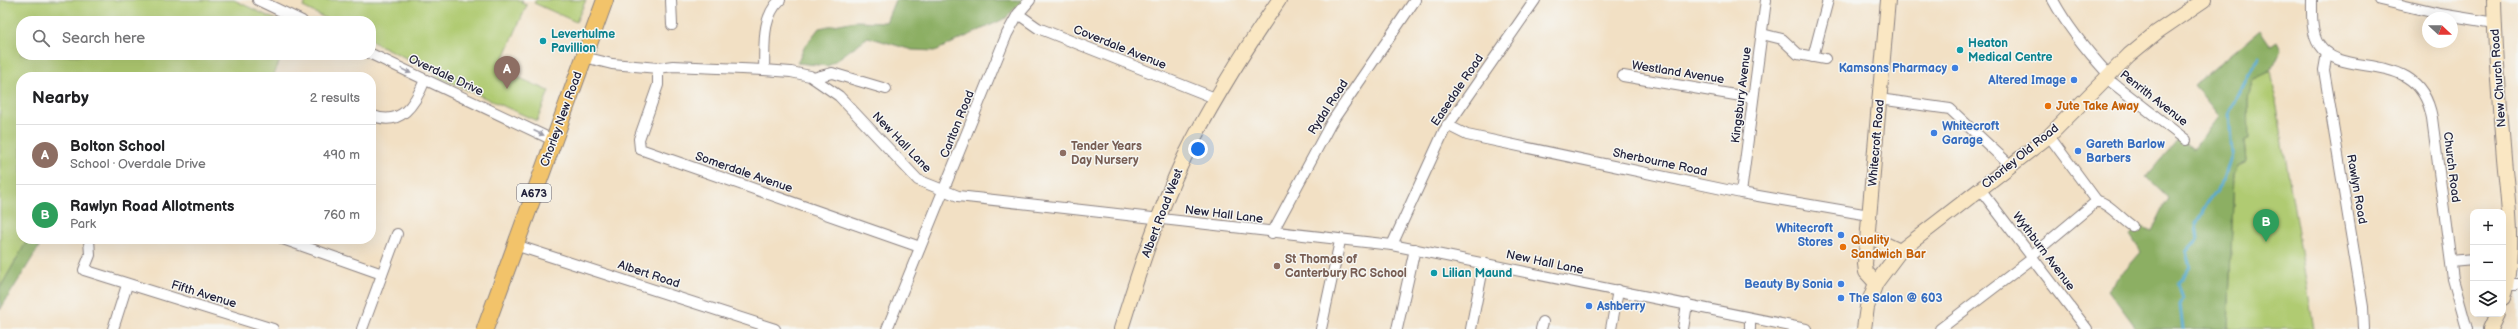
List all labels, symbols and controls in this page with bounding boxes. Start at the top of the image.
north arrow [2422,12,2458,48]
search box [16,16,376,60]
street label: Coverdale Avenue [1071,22,1169,73]
icon: search [30,27,52,49]
place label: Leverhulme Pavillion [551,27,615,56]
street label: New Church Road [2488,28,2509,128]
text: Search here [62,29,145,48]
marker: Leverhulme Pavillion [538,36,548,46]
place label: Heaton Medical Centre [1968,36,2053,65]
marker: Heaton Medical Centre [1955,45,1965,55]
street label: Kingsbury Avenue [1728,46,1755,144]
street label: Easedale Road [1428,51,1487,129]
street label: Overdale Drive [406,52,486,99]
pin: A [494,56,520,89]
street label: Westland Avenue [1631,58,1725,87]
place label: Kamsons Pharmacy [1839,61,1947,76]
marker: Kamsons Pharmacy [1950,63,1960,73]
street label: Penrith Avenue [2117,67,2191,130]
one-way arrow [400,68,412,74]
street label: Chorley New Road [537,69,586,169]
place label: Altered Image [1987,73,2066,88]
marker: Altered Image [2069,75,2079,85]
street label: Rydal Road [1305,77,1352,138]
text: Nearby [32,88,89,108]
street label: Carlton Road [937,88,978,160]
text: 2 results [310,90,360,106]
street label: Whitecroft Road [1865,99,1888,187]
place label: Jute Take Away [2056,99,2139,114]
marker: Jute Take Away [2043,101,2053,111]
street label: New Hall Lane [869,109,934,176]
place label: Whitecroft Garage [1942,119,1999,148]
street label: Chorley Old Road [1979,121,2062,192]
marker: Whitecroft Garage [1929,128,1939,138]
one-way arrow [533,130,544,136]
street label: Church Road [2440,131,2463,203]
text: Bolton School [70,137,165,156]
place label: Gareth Barlow Barbers [2086,137,2165,166]
place label: Tender Years Day Nursery [1071,139,1142,168]
your location [1188,139,1208,159]
street label: Sherbourne Road [1611,145,1709,180]
marker: Gareth Barlow Barbers [2073,146,2083,156]
text: A [41,147,49,163]
text: 490 m [323,147,360,163]
marker: Tender Years Day Nursery [1058,148,1068,158]
street label: Somerdale Avenue [693,149,795,196]
street label: Rawlyn Road [2343,153,2370,225]
text: School · Overdale Drive [70,156,206,172]
street label: Albert Road West [1139,166,1186,260]
road number: A673 [517,184,551,202]
text: Rawlyn Road Allotments [70,197,234,216]
street label: New Hall Lane [1184,202,1264,227]
text: B [40,207,50,223]
text: 760 m [324,207,360,223]
street label: Wythburn Avenue [2009,209,2078,294]
pin: B [2253,209,2279,242]
map controls [2470,209,2506,317]
button: + [2470,209,2506,245]
text: Park [70,216,96,232]
place label: Whitecroft Stores [1776,221,1833,250]
marker: Whitecroft Stores [1836,230,1846,240]
place label: Quality Sandwich Bar [1851,233,1926,262]
marker: Quality Sandwich Bar [1838,242,1848,252]
button: − [2470,245,2506,281]
street label: New Hall Lane [1505,247,1585,278]
place label: St Thomas of Canterbury RC School [1285,252,1407,281]
street label: Albert Road [616,257,682,292]
marker: St Thomas of Canterbury RC School [1272,261,1282,271]
place label: Lilian Maund [1442,266,1512,281]
marker: Lilian Maund [1429,268,1439,278]
street label: Fifth Avenue [169,277,238,312]
place label: Beauty By Sonia [1744,277,1833,292]
marker: Beauty By Sonia [1836,279,1846,289]
button: layers [2470,281,2506,317]
place label: The Salon @ 603 [1849,291,1943,306]
marker: The Salon @ 603 [1836,293,1846,303]
place label: Ashberry [1596,299,1646,314]
marker: Ashberry [1584,301,1594,311]

